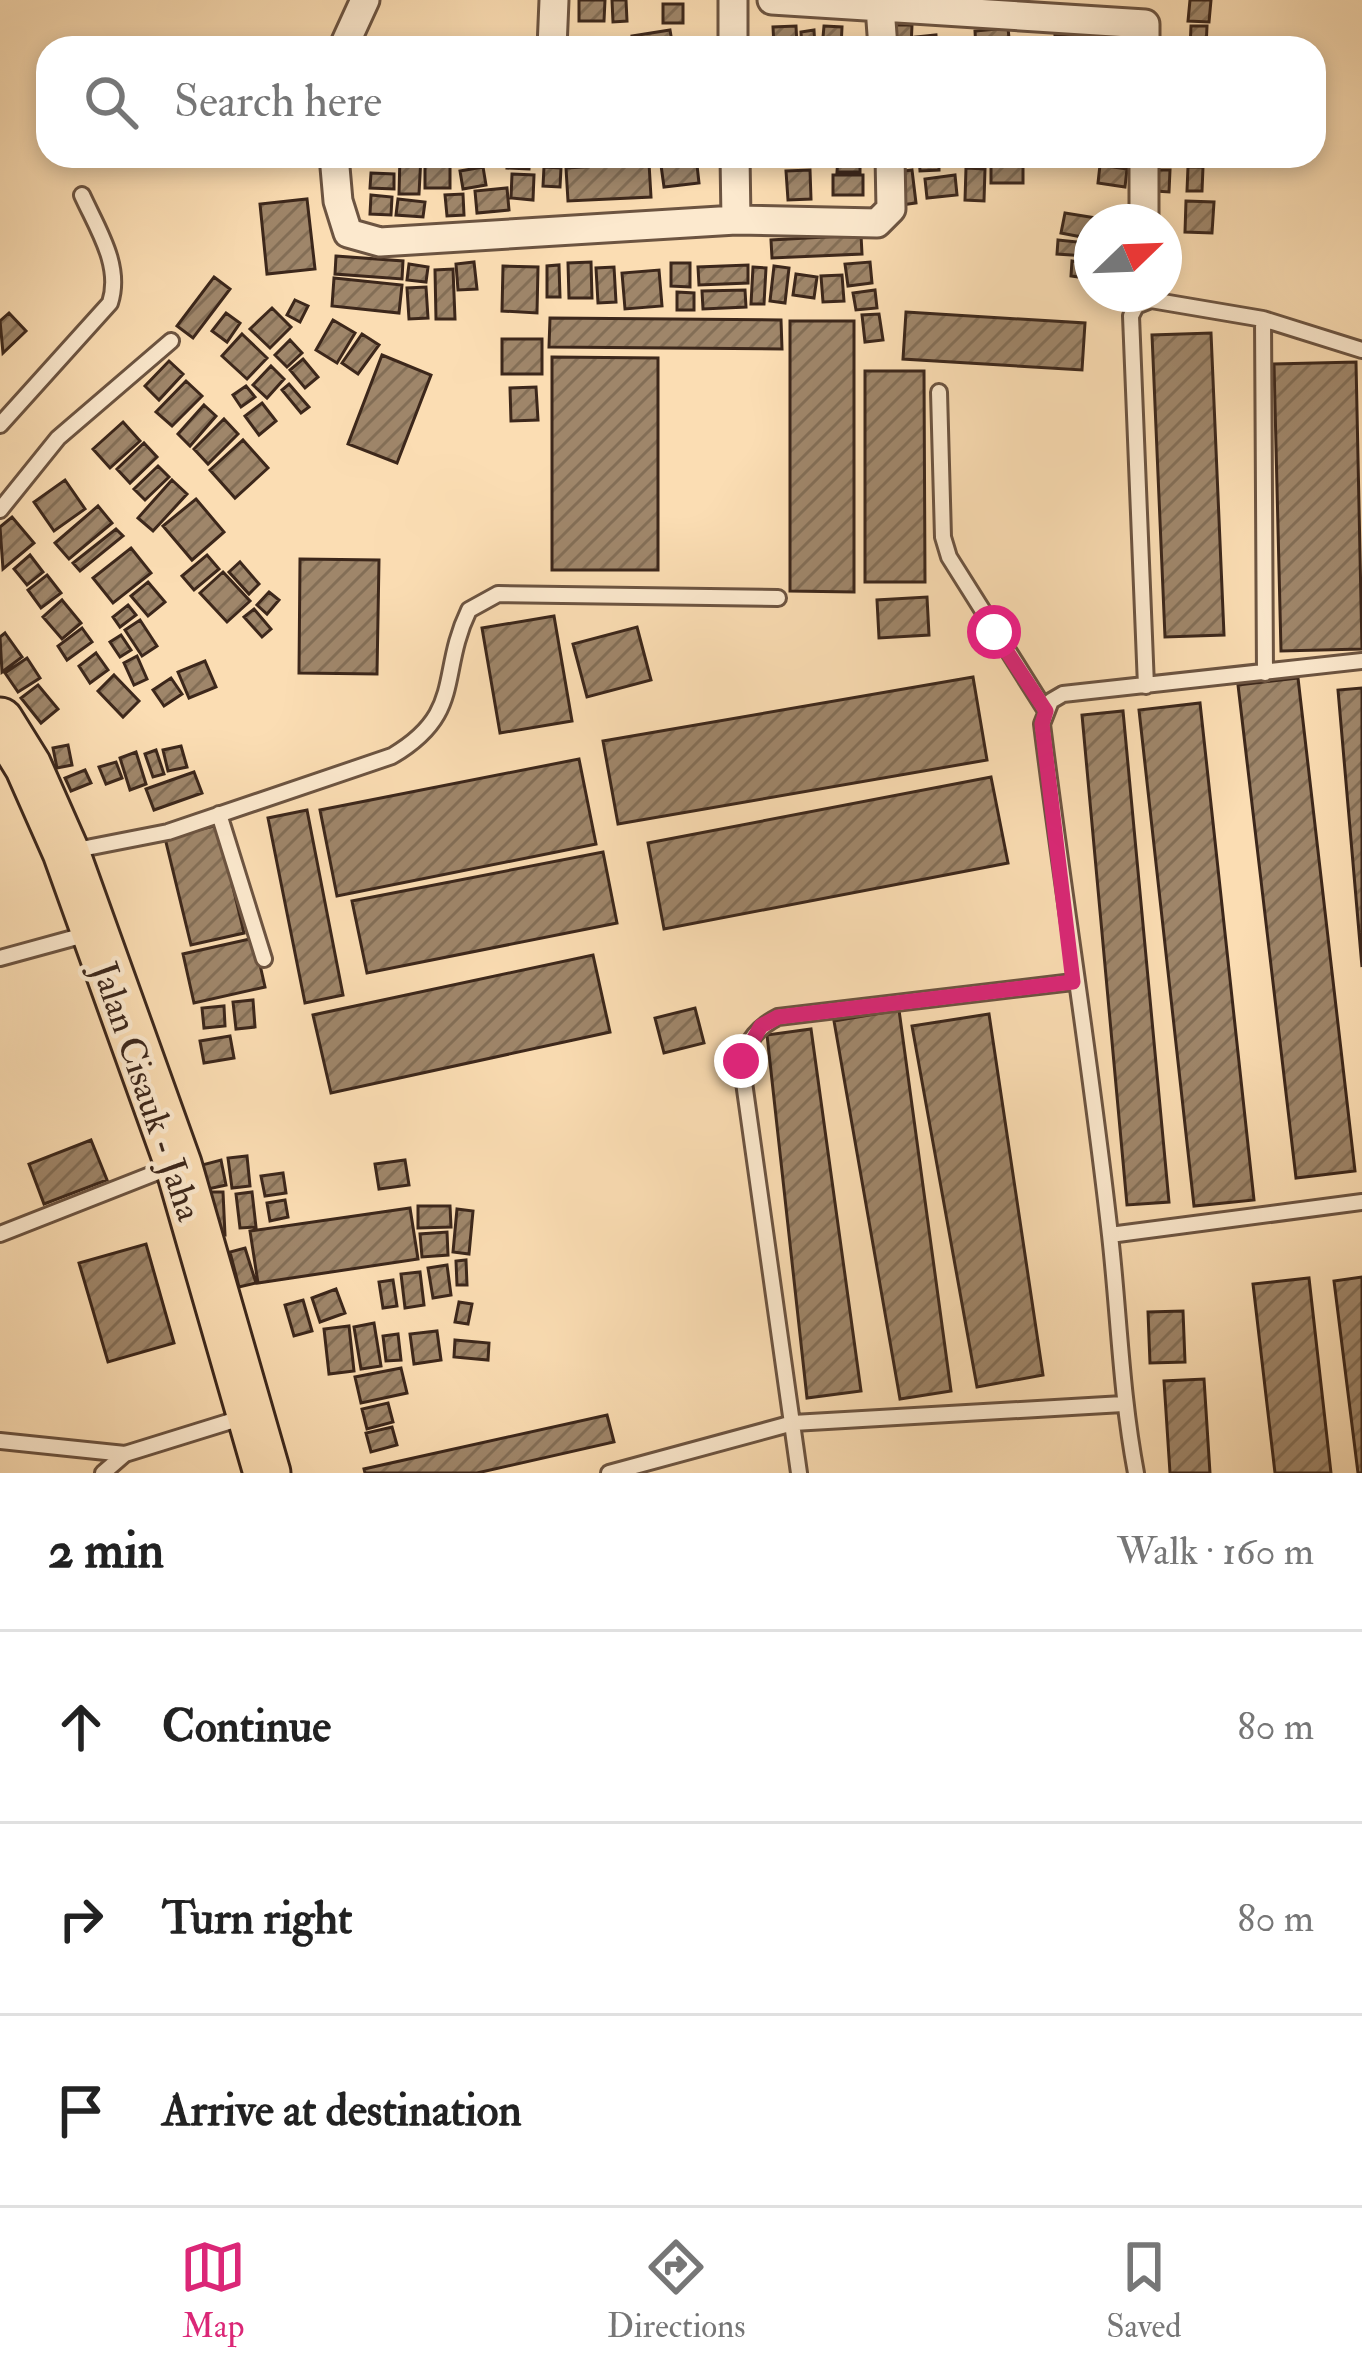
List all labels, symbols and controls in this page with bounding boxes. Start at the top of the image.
search box [36,36,1326,168]
icon: search [78,69,144,135]
text: Search here [174,74,382,130]
north arrow [1074,204,1182,312]
route start [967,605,1021,659]
street label: Jalan Cisauk - Jaha [81,956,212,1228]
route end [714,1034,768,1088]
text: 2 min [48,1519,164,1583]
text: Walk · 160 m [1117,1527,1314,1576]
icon: ahead [48,1694,114,1760]
text: Continue [162,1699,331,1755]
text: 80 m [1237,1702,1314,1751]
icon: right [48,1886,114,1952]
text: Turn right [162,1891,352,1947]
text: 80 m [1237,1894,1314,1943]
icon: arrive [48,2078,114,2144]
text: Arrive at destination [162,2083,522,2139]
tab: Map [180,2234,246,2347]
tab: Directions [607,2234,746,2347]
tab: Saved [1106,2234,1182,2347]

